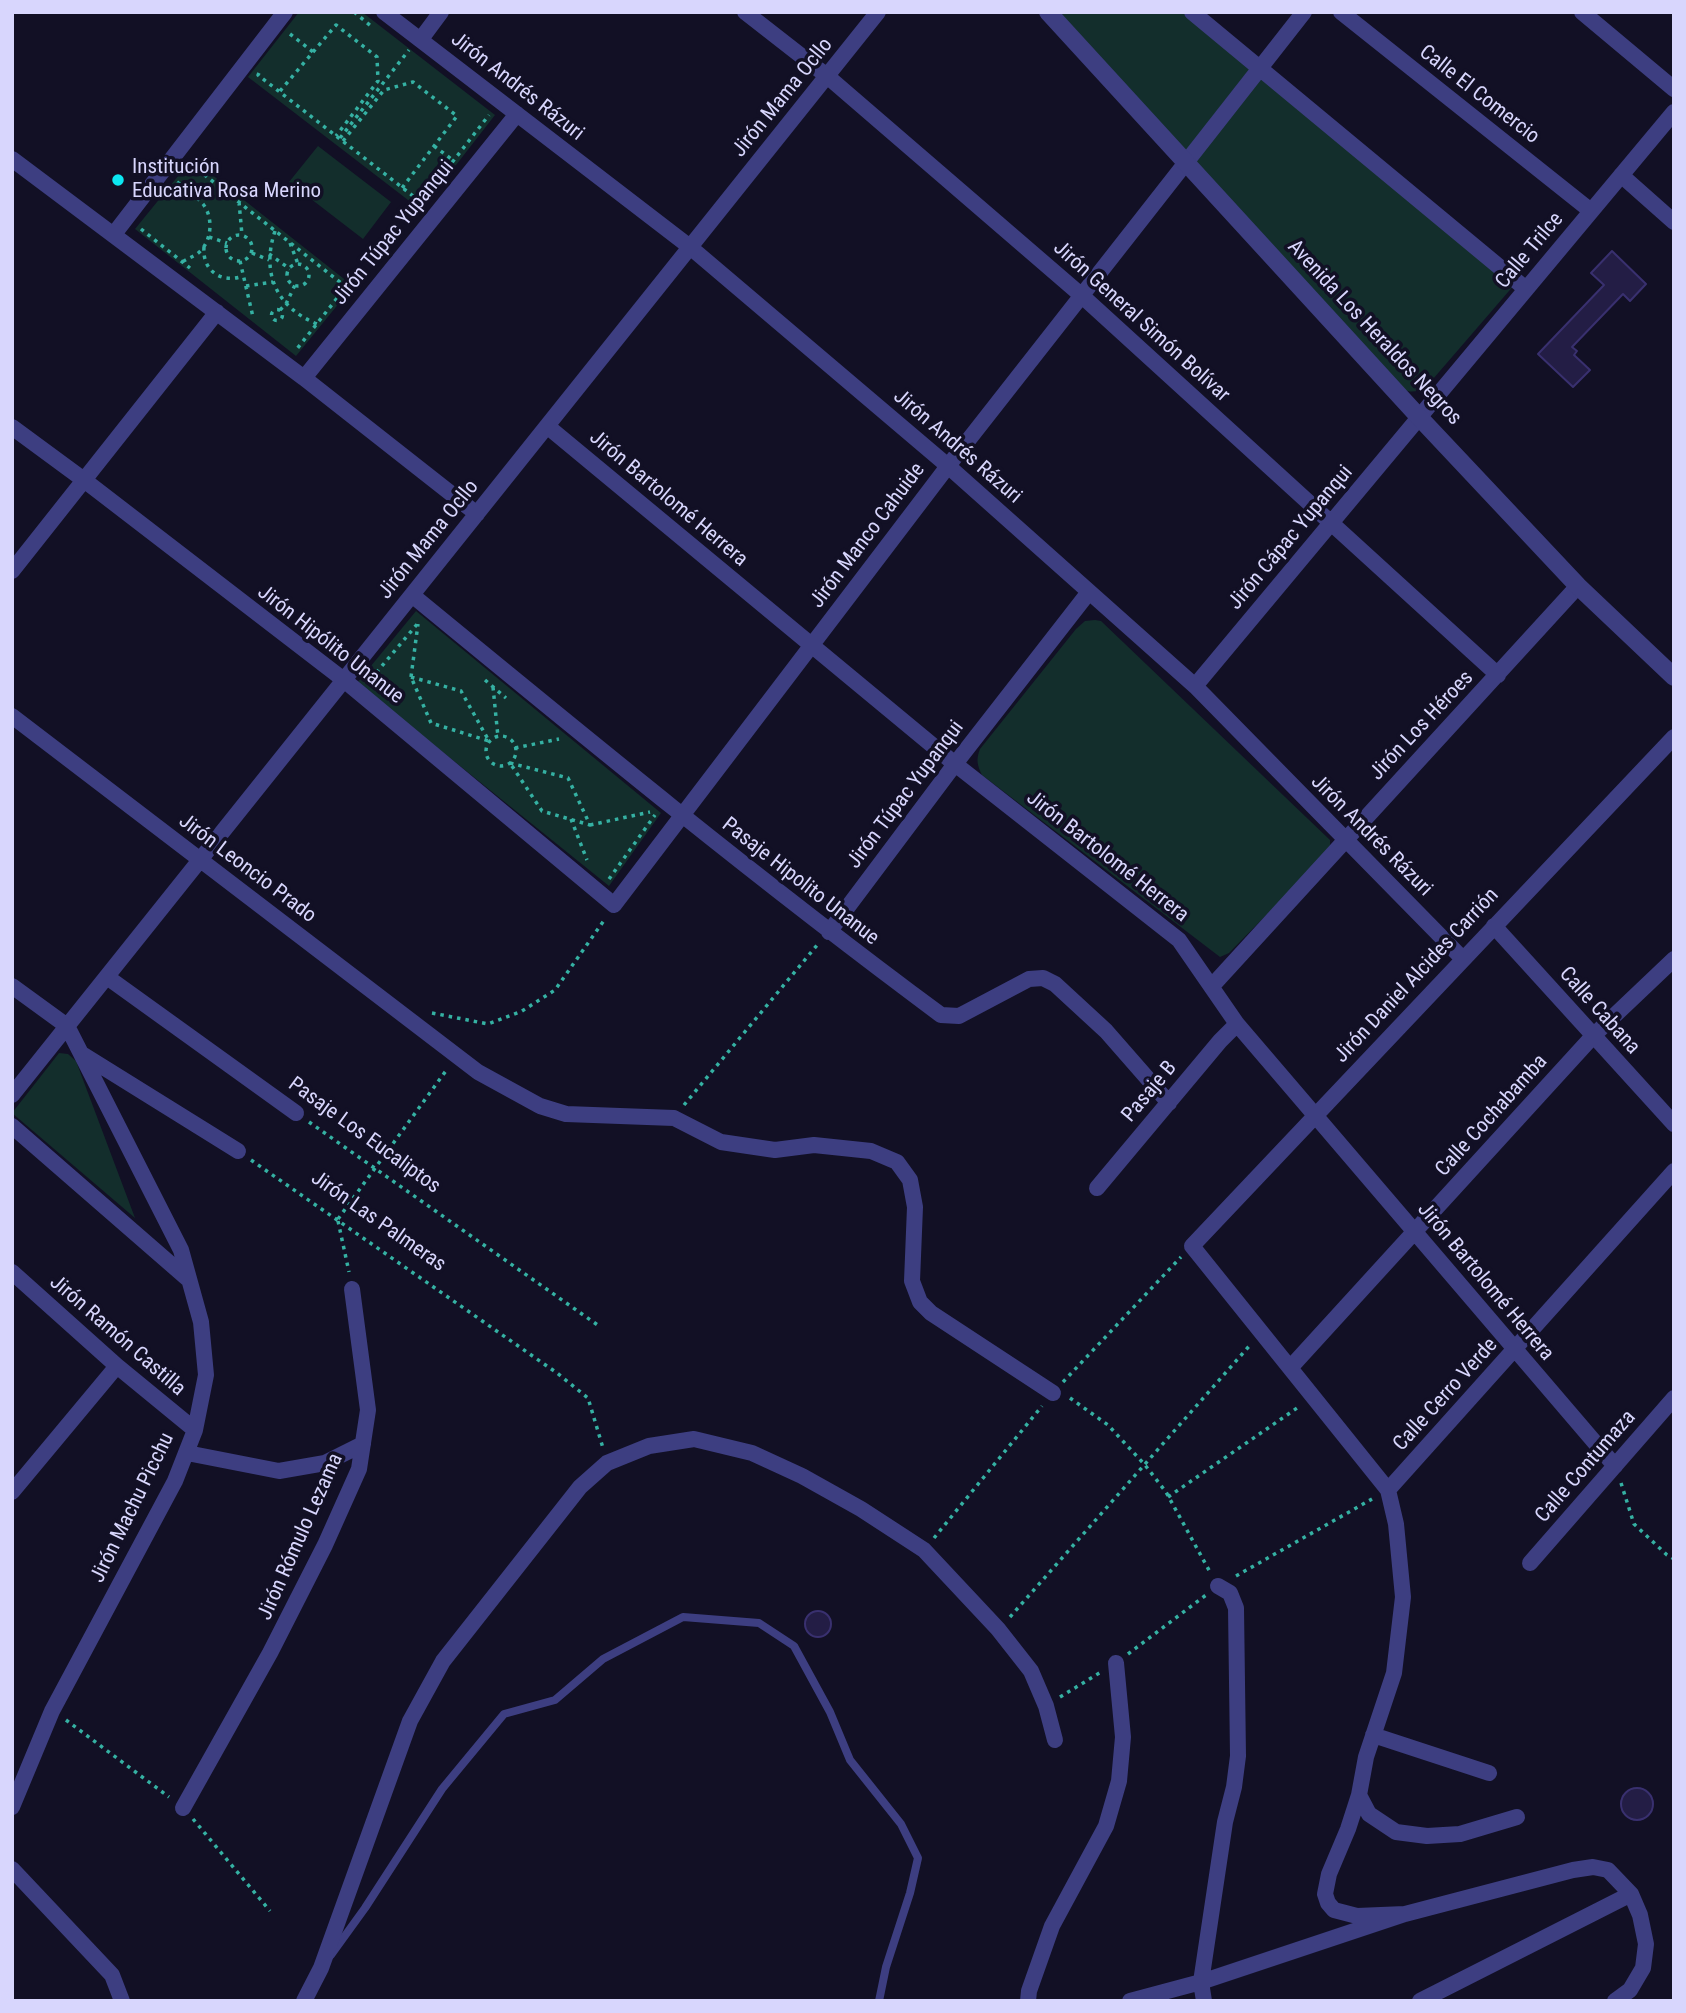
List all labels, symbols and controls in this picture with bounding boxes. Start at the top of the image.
street label: Jirón Andrés Rázuri [446,27,588,147]
street label: Jirón Mama Ocllo [727,33,839,163]
street label: Calle El Comercio [1414,40,1544,150]
place label: Institución Educativa Rosa Merino [132,155,321,205]
street label: Jirón Túpac Yupanqui [328,156,460,310]
marker: Institución Educativa Rosa Merino [110,172,126,188]
street label: Calle Trilce [1491,208,1569,294]
street label: Avenida Los Heraldos Negros [1282,235,1466,431]
street label: Jirón General Simón Bolívar [1048,236,1234,408]
street label: Jirón Andrés Rázuri [888,384,1026,510]
street label: Jirón Bartolomé Herrera [584,425,752,573]
street label: Jirón Manco Cahuide [805,458,931,614]
street label: Jirón Cápac Yupanqui [1223,461,1359,615]
street label: Jirón Mama Ocllo [373,475,485,605]
street label: Jirón Hipólito Unanue [252,580,408,710]
street label: Jirón Los Héroes [1365,666,1479,786]
street label: Jirón Túpac Yupanqui [842,716,970,874]
street label: Jirón Andrés Rázuri [1305,770,1437,902]
street label: Jirón Bartolomé Herrera [1021,786,1193,928]
street label: Jirón Leoncio Prado [173,809,321,929]
street label: Pasaje Hipolito Unanue [716,813,884,951]
street label: Jirón Daniel Alcides Carrión [1329,883,1505,1069]
street label: Calle Cabana [1553,962,1645,1060]
street label: Calle Cochabamba [1431,1050,1553,1182]
street label: Pasaje B [1117,1056,1183,1128]
street label: Pasaje Los Eucaliptos [283,1072,445,1200]
street label: Jirón Las Palmeras [306,1166,450,1278]
street label: Jirón Bartolomé Herrera [1411,1198,1559,1366]
street label: Jirón Ramón Castilla [44,1270,190,1402]
street label: Calle Cerro Verde [1389,1333,1503,1457]
street label: Calle Contumaza [1530,1406,1642,1528]
street label: Jirón Machu Picchu [86,1429,180,1587]
street label: Jirón Rómulo Lezama [253,1450,349,1624]

